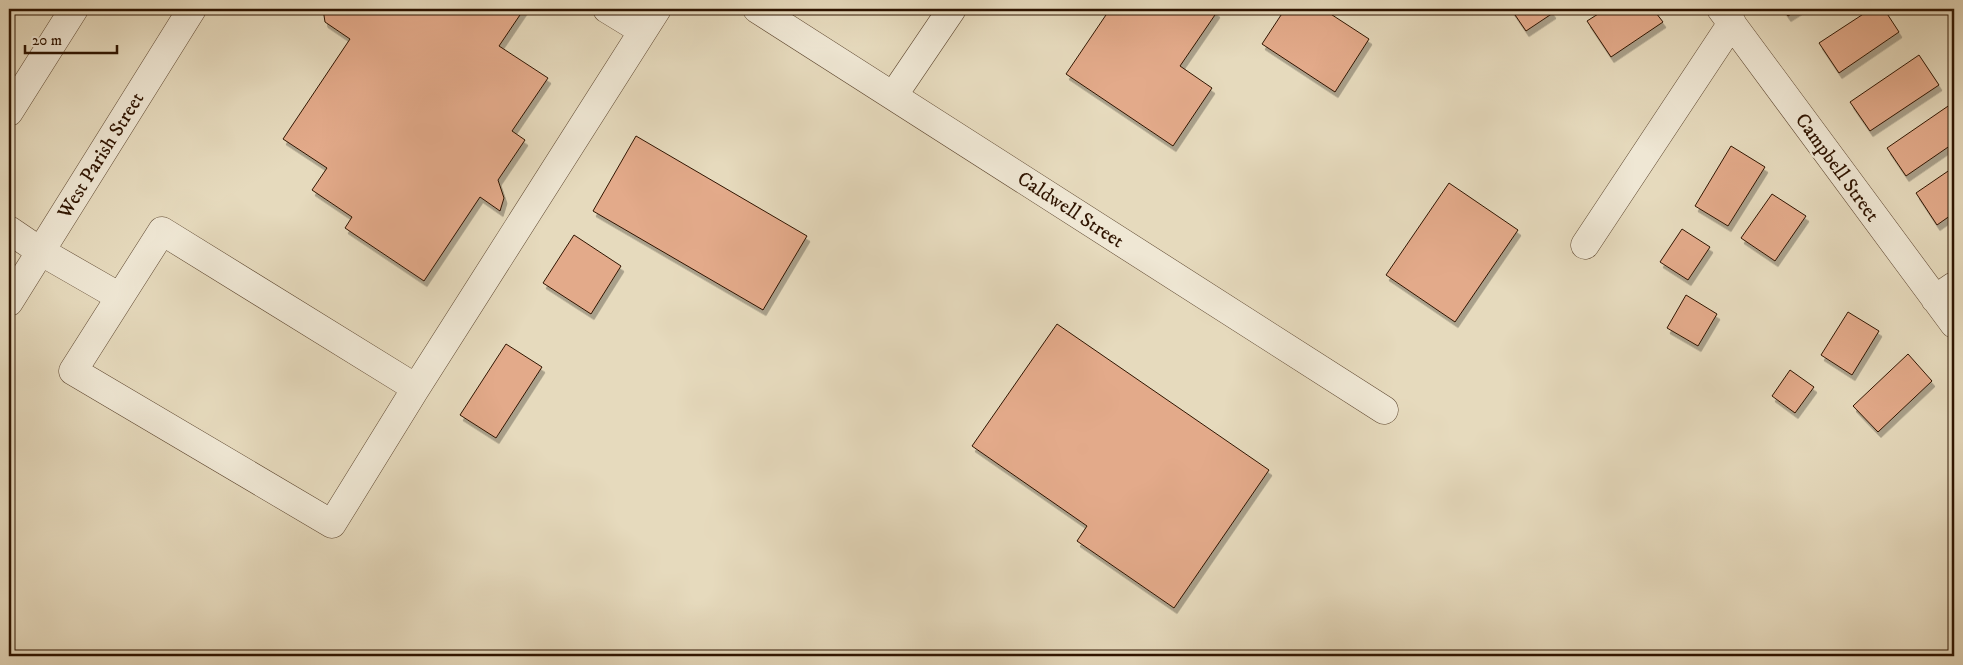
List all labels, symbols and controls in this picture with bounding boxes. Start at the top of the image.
scale bar [25,22,118,54]
text: 20 m [32,31,62,50]
street label: West Parish Street [52,88,150,225]
street label: Campbell Street [1789,109,1885,227]
street label: Caldwell Street [1012,166,1128,254]

